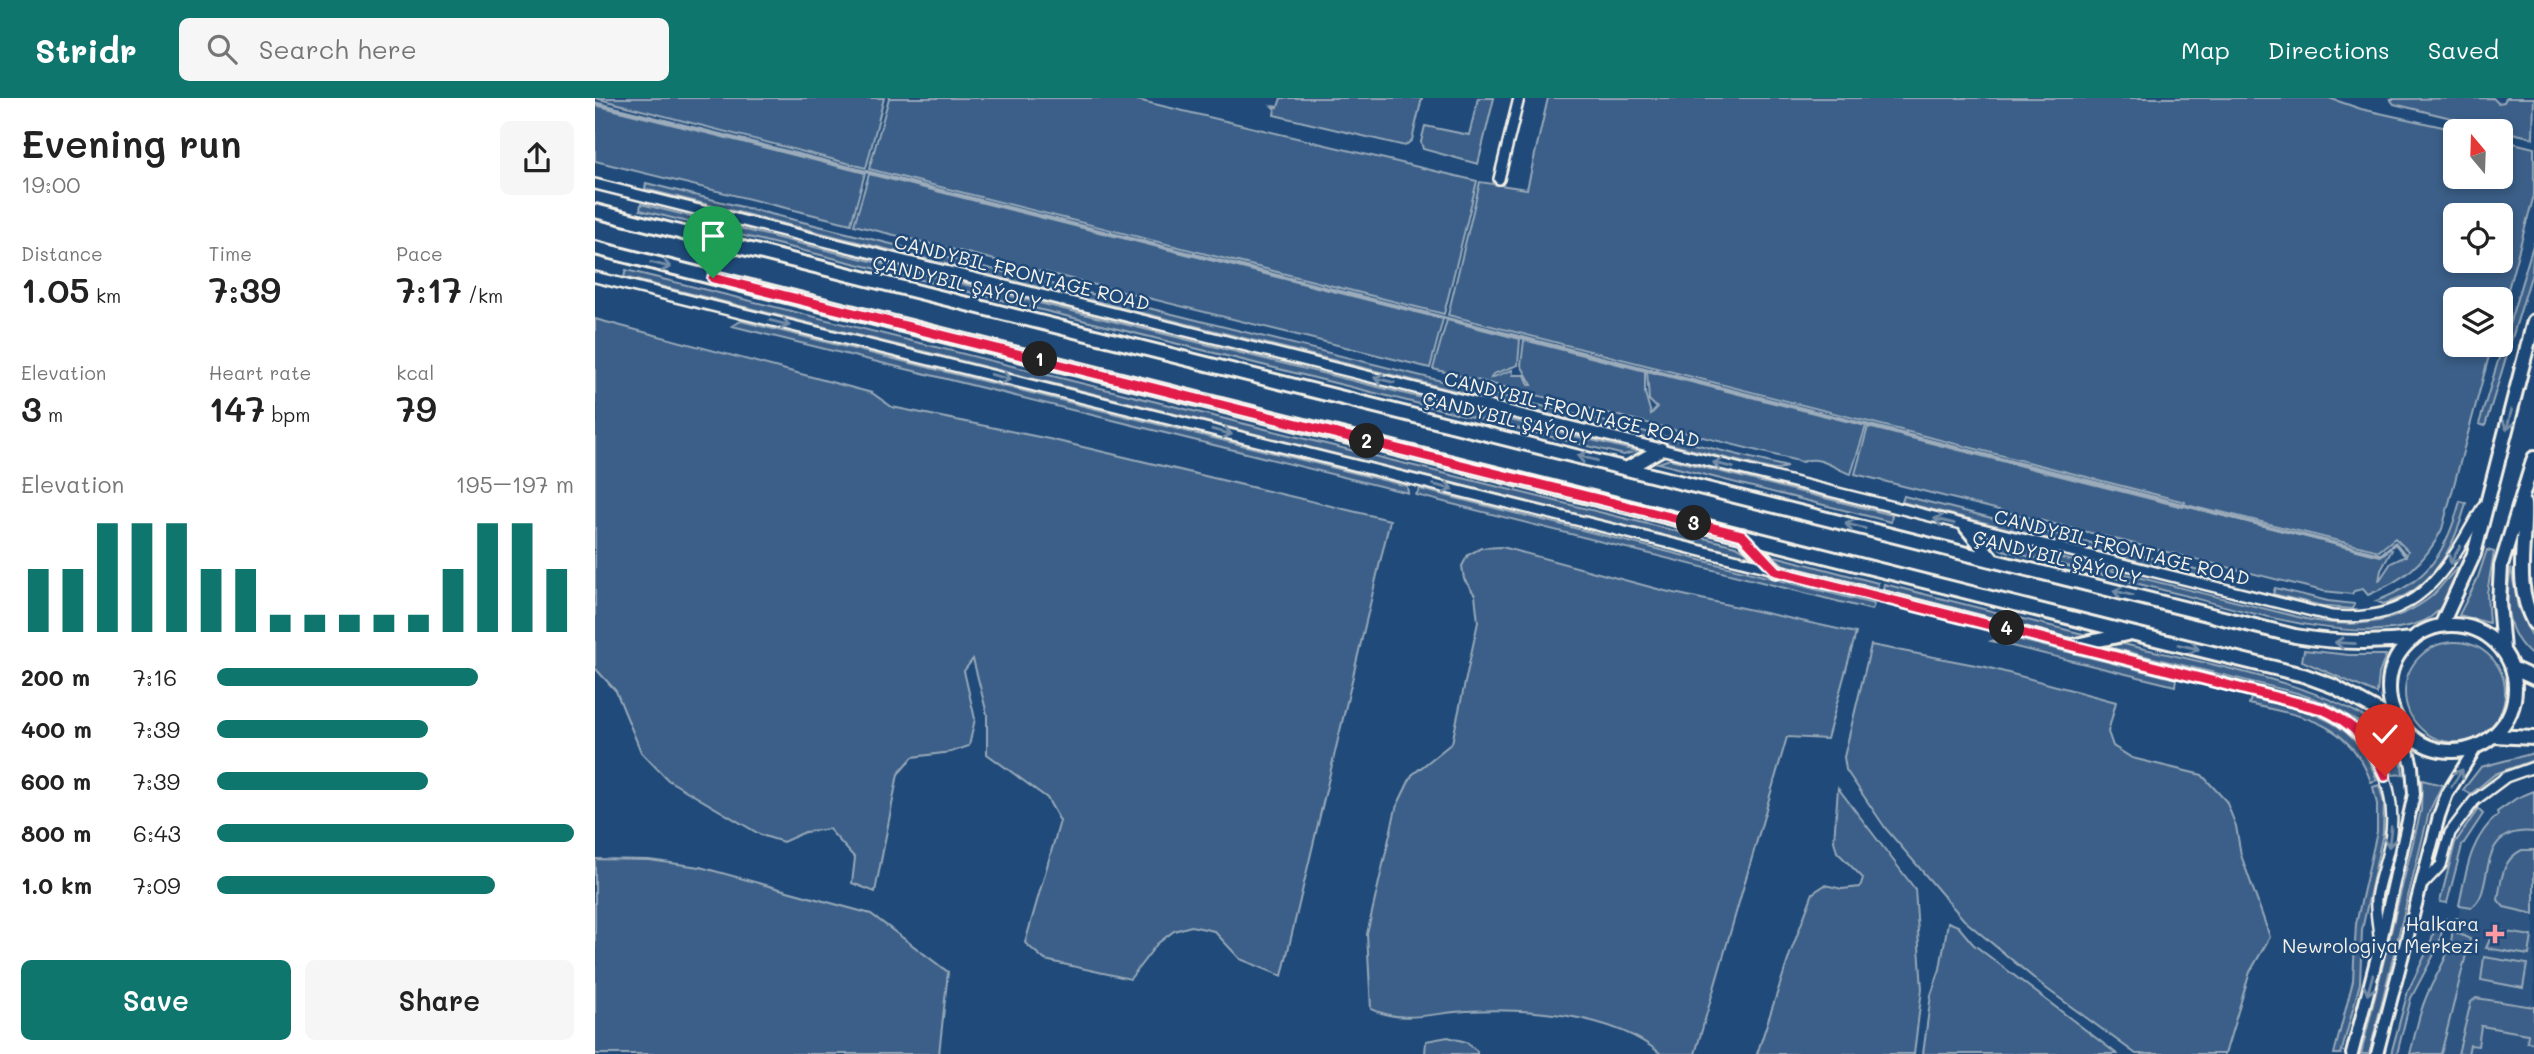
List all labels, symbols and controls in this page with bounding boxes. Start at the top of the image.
search box [179,18,669,81]
text: Stridr [35,28,137,71]
icon: search [203,30,241,68]
text: Search here [259,32,417,66]
text: Map [2181,34,2230,65]
text: Directions [2268,34,2390,65]
text: Saved [2428,34,2499,65]
text: Evening run [21,118,242,168]
north arrow [2443,119,2513,189]
map controls [2443,119,2513,357]
button: share [500,121,574,195]
text: 19:00 [21,169,80,199]
button: locate [2443,203,2513,273]
pin [683,206,743,278]
icon: arrive [694,217,732,255]
street label: CANDYBIL FRONTAGE ROAD [892,228,1152,316]
text: Distance [21,241,103,266]
text: Time [209,241,252,266]
text: Pace [396,241,443,266]
street label: ÇANDYBIL ŞAÝOLY [870,249,1044,315]
one-way arrow [649,259,672,272]
text: 1.05 [21,266,90,312]
text: 7:39 [209,266,281,312]
text: 7:17 [396,266,462,312]
text: km [90,283,121,308]
text: /km [462,283,503,308]
button: layers [2443,287,2513,357]
one-way arrow [768,317,791,330]
pin: 1 [1023,342,1057,376]
text: 1 [1035,346,1044,371]
text: Elevation [21,360,106,385]
text: Heart rate [209,360,311,385]
text: kcal [396,360,434,385]
street label: CANDYBIL FRONTAGE ROAD [1442,365,1702,453]
one-way arrow [989,371,1012,384]
one-way arrow [1373,373,1396,386]
text: 3 [21,385,42,431]
text: 147 [209,385,265,431]
text: 79 [396,385,437,431]
street label: ÇANDYBIL ŞAÝOLY [1420,385,1594,451]
text: m [42,402,63,427]
text: bpm [265,402,310,427]
one-way arrow [2502,408,2515,431]
pin: 2 [1349,424,1385,458]
one-way arrow [1210,426,1233,439]
text: 2 [1361,428,1372,453]
one-way arrow [1576,451,1599,464]
one-way arrow [1713,458,1735,471]
text: Elevation [21,469,124,499]
text: 195–197 m [456,469,574,499]
one-way arrow [1431,481,1454,494]
street label: CANDYBIL FRONTAGE ROAD [1992,503,2252,591]
pin: 3 [1677,506,1711,540]
text: 3 [1688,510,1699,535]
one-way arrow [1933,514,1956,527]
one-way arrow [1844,519,1867,532]
street label: ÇANDYBIL ŞAÝOLY [1970,524,2144,590]
one-way arrow [2448,544,2462,564]
one-way arrow [2112,586,2135,599]
pin: 4 [1989,610,2025,646]
text: 4 [2000,615,2013,640]
one-way arrow [2334,636,2356,649]
one-way arrow [2177,640,2200,654]
text: 200 m [21,662,90,692]
text: 7:16 [133,662,177,692]
pin [2355,704,2415,776]
text: 400 m [21,714,92,744]
text: 7:39 [133,714,180,744]
icon: check [2366,715,2404,753]
text: 600 m [21,766,91,796]
text: 7:39 [133,766,180,796]
one-way arrow [2451,768,2465,788]
text: 800 m [21,818,91,848]
text: 6:43 [133,818,181,848]
one-way arrow [2383,825,2396,848]
text: 1.0 km [21,870,92,900]
text: 7:09 [133,870,181,900]
place label: Halkara Newrologiya Merkezi [2282,911,2479,958]
marker: Halkara Newrologiya Merkezi [2485,924,2505,944]
button: Save [21,960,291,1040]
button: Share [305,960,574,1040]
one-way arrow [2363,974,2376,996]

